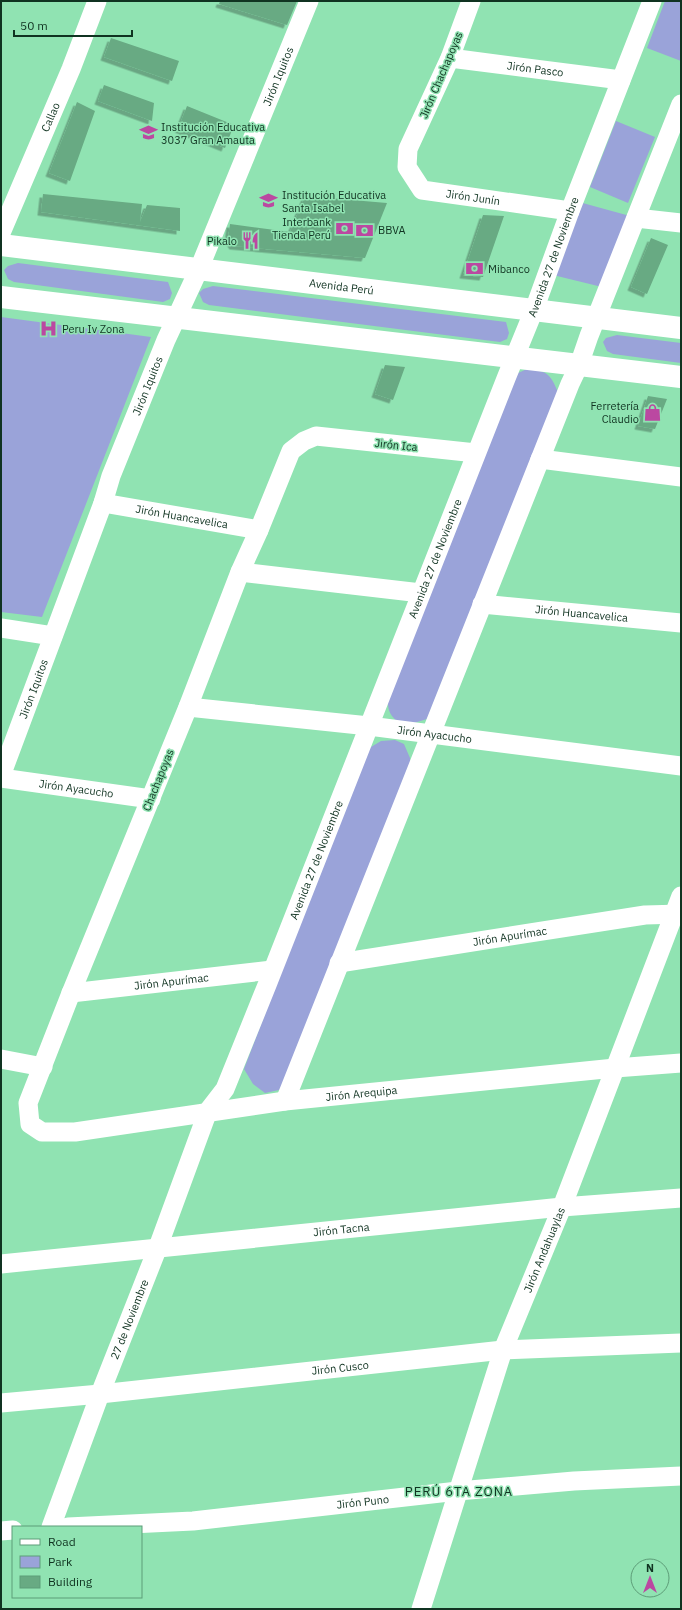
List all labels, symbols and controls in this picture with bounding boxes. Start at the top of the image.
scale bar [14,12,132,38]
text: 50 m [20,18,48,33]
street label: Jirón Chachapoyas [416,29,466,121]
street label: Jirón Iquitos [260,45,296,108]
street label: Jirón Pasco [506,58,564,80]
street label: Callao [38,100,63,134]
place label: Institución Educativa 3037 Gran Amauta [161,120,265,147]
school or university icon: Institución Educativa 3037 Gran Amauta [138,123,158,143]
street label: Jirón Junín [445,186,501,208]
place label: Institución Educativa Santa Isabel [282,188,386,215]
school or university icon: Institución Educativa Santa Isabel [259,191,279,211]
street label: Avenida 27 de Noviembre [525,195,582,319]
place label: Interbank Tienda Perú [272,215,331,242]
bank icon: Interbank Tienda Perú [334,218,354,238]
bank icon: BBVA [355,220,375,240]
place label: BBVA [378,223,405,237]
restaurant icon: Pikalo [240,231,260,251]
place label: Pikalo [207,234,237,248]
bank icon: Mibanco [465,259,485,279]
place label: Mibanco [488,262,530,276]
street label: Avenida Perú [308,276,375,297]
hospital icon: Peru Iv Zona [39,319,59,339]
place label: Peru Iv Zona [62,322,125,336]
street label: Jirón Iquitos [129,354,166,417]
place label: Ferretería Claudio [591,399,639,426]
shop icon: Ferretería Claudio [642,402,662,422]
street label: Jirón Ica [374,436,418,454]
street label: Avenida 27 de Noviembre [405,497,465,620]
street label: Jirón Huancavelica [135,502,229,532]
street label: Jirón Huancavelica [534,602,629,625]
street label: Jirón Iquitos [16,657,51,721]
street label: Jirón Ayacucho [396,723,473,746]
street label: Chachapoyas [139,747,177,813]
street label: Jirón Ayacucho [38,776,115,801]
street label: Avenida 27 de Noviembre [286,798,346,922]
street label: Jirón Apurímac [472,923,548,949]
street label: Jirón Apurímac [133,970,210,993]
street label: Jirón Arequipa [325,1083,398,1104]
street label: Jirón Andahuaylas [520,1205,568,1295]
street label: Jirón Tacna [312,1220,370,1239]
street label: 27 de Noviembre [107,1277,152,1361]
street label: Jirón Cusco [311,1358,369,1378]
district label: PERÚ 6TA ZONA [405,1483,513,1500]
street label: Jirón Puno [336,1492,390,1512]
legend [12,1526,142,1598]
text: Road [48,1534,76,1549]
text: Park [48,1554,73,1569]
north arrow [630,1558,670,1598]
text: N [646,1561,654,1575]
text: Building [48,1574,93,1589]

